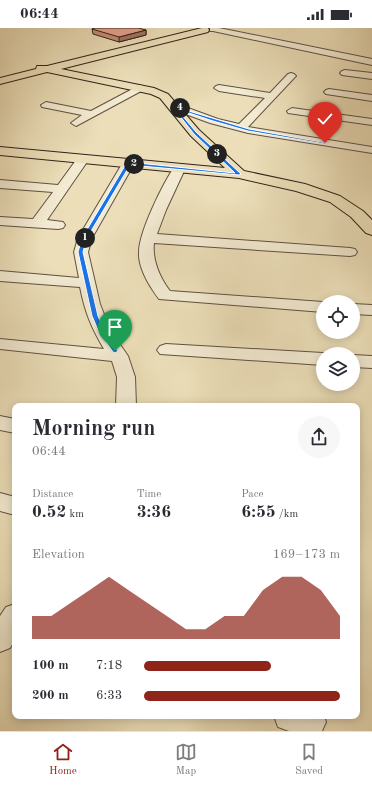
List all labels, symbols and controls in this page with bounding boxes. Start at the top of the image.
text: 06:44 [20,7,59,22]
pin: 4 [170,98,190,118]
text: 4 [177,102,183,113]
pin [308,102,342,143]
icon: check [314,108,336,130]
pin: 3 [207,144,227,164]
text: 3 [214,148,220,159]
pin: 2 [124,154,144,174]
text: 2 [131,158,137,169]
pin: 1 [75,228,95,248]
text: 1 [82,232,88,243]
map controls [316,295,360,391]
button: locate [316,295,360,339]
pin [98,310,132,351]
icon: arrive [104,316,126,338]
button: layers [316,347,360,391]
button: share [298,416,340,458]
text: Morning run [32,418,155,440]
text: 06:44 [32,445,66,458]
text: Distance [32,489,73,500]
text: Time [137,489,161,500]
text: Pace [241,489,264,500]
text: 0.52 [32,504,66,521]
text: 3:36 [137,504,171,521]
text: 6:55 [241,504,276,521]
text: km [66,509,84,520]
text: /km [276,509,298,520]
text: Elevation [32,548,85,561]
text: 169–173 m [273,548,340,561]
text: 100 m [32,659,69,672]
text: 7:18 [96,659,122,672]
text: 200 m [32,689,69,702]
text: 6:33 [96,689,122,702]
tab: Home [49,741,77,779]
tab: Map [175,741,197,779]
tab: Saved [295,741,323,779]

